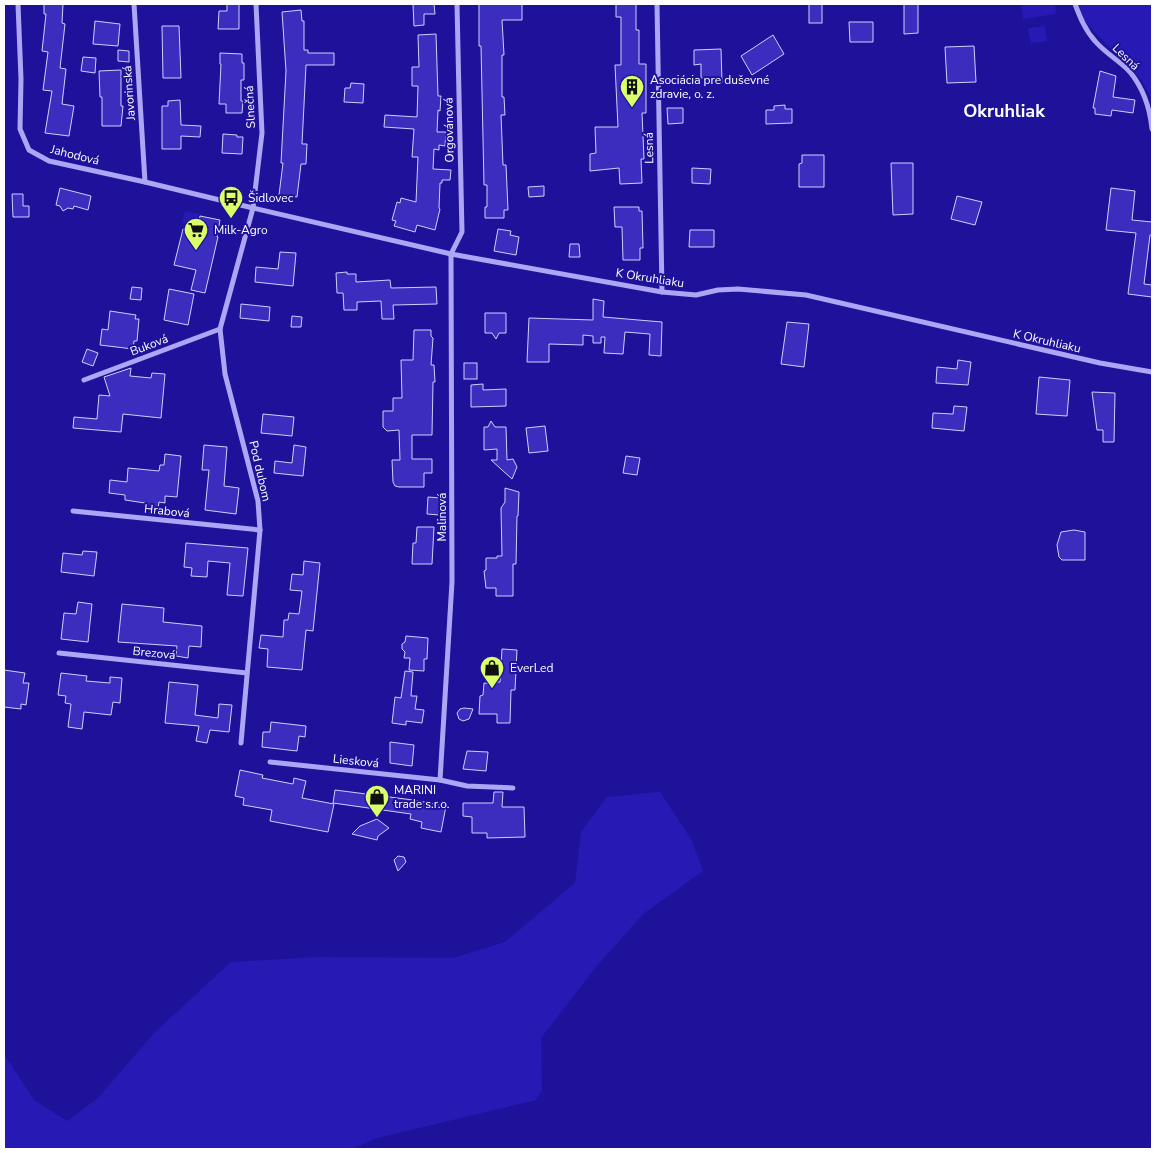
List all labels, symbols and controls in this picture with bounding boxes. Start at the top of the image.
street label: Lesná [1109,40,1143,74]
street label: Javorinská [119,65,139,122]
place label: Asociácia pre duševné zdravie, o. z. [650,72,769,102]
building icon: Asociácia pre duševné zdravie, o. z. [619,74,645,108]
street label: Slnečná [241,85,259,129]
street label: Orgovánová [440,97,458,163]
district label: Okruhliak [963,99,1045,123]
street label: Lesná [641,132,657,164]
street label: Jahodová [48,141,101,169]
bus stop icon: Šidlovec [218,185,244,219]
place label: Šidlovec [248,190,294,206]
supermarket icon: Milk-Agro [183,217,209,251]
place label: Milk-Agro [214,222,268,238]
street label: K Okruhliaku [615,265,685,291]
street label: K Okruhliaku [1012,325,1082,357]
street label: Buková [128,330,170,360]
street label: Pod dubom [245,439,275,503]
street label: Malinová [434,493,450,541]
street label: Hrabová [143,501,191,521]
street label: Brezová [132,643,176,663]
shop icon: EverLed [479,655,505,689]
place label: EverLed [510,660,554,676]
street label: Liesková [332,751,380,771]
place label: MARINI trade s.r.o. [394,782,449,812]
shop icon: MARINI trade s.r.o. [364,784,390,818]

